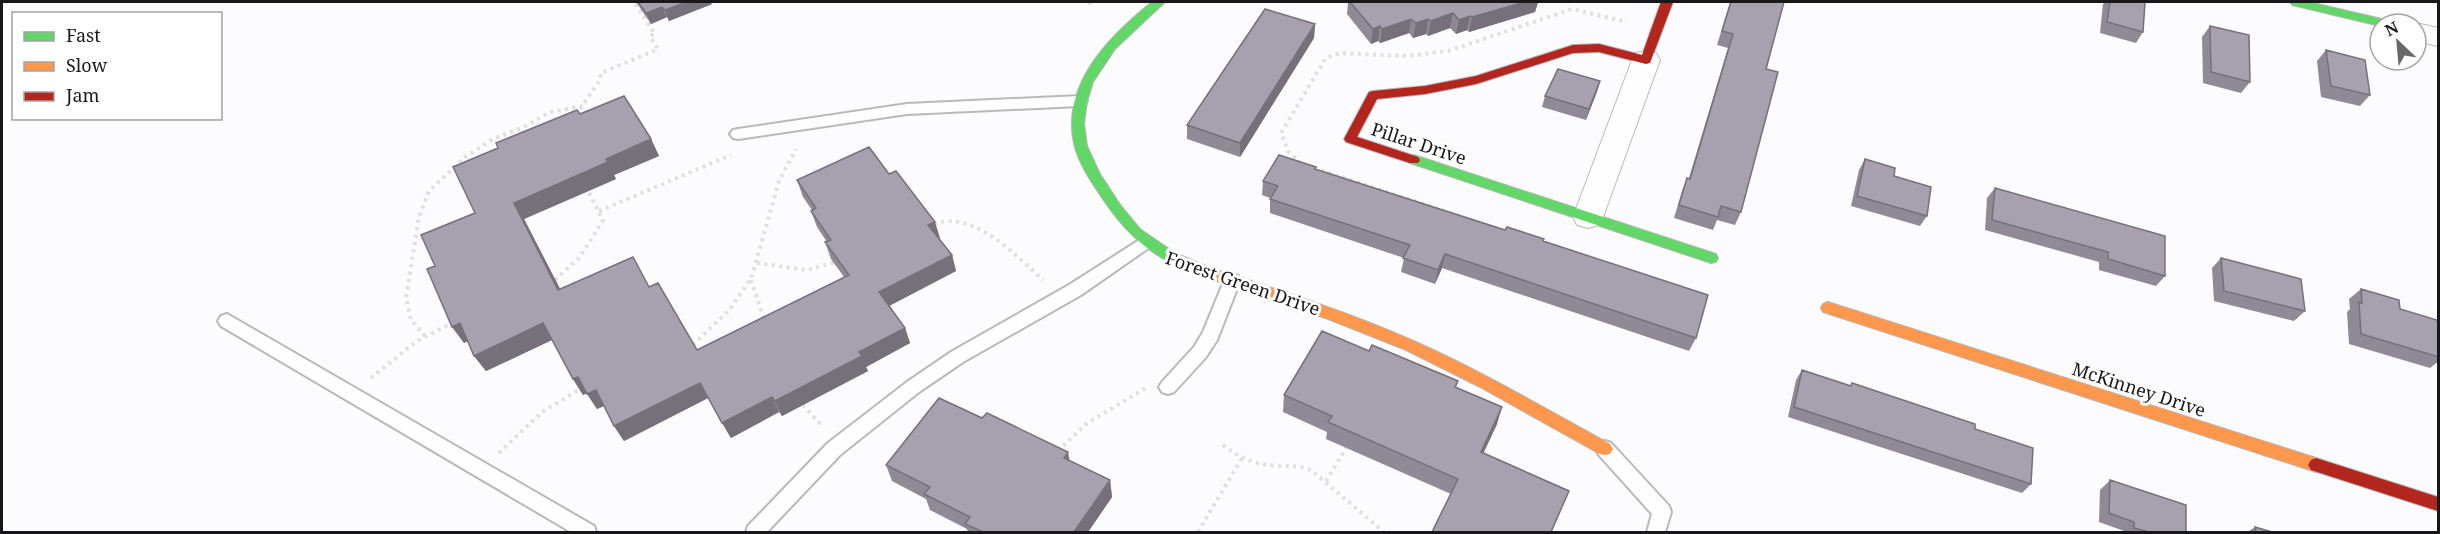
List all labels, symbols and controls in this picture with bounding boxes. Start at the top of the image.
legend [12,12,222,120]
north arrow [2368,12,2428,72]
text: N [2381,16,2402,41]
text: Fast [66,23,101,47]
text: Slow [66,53,108,77]
text: Jam [65,83,100,107]
street label: Pillar Drive [1368,116,1470,170]
street label: Forest Green Drive [1163,245,1323,321]
street label: McKinney Drive [2069,356,2209,422]

